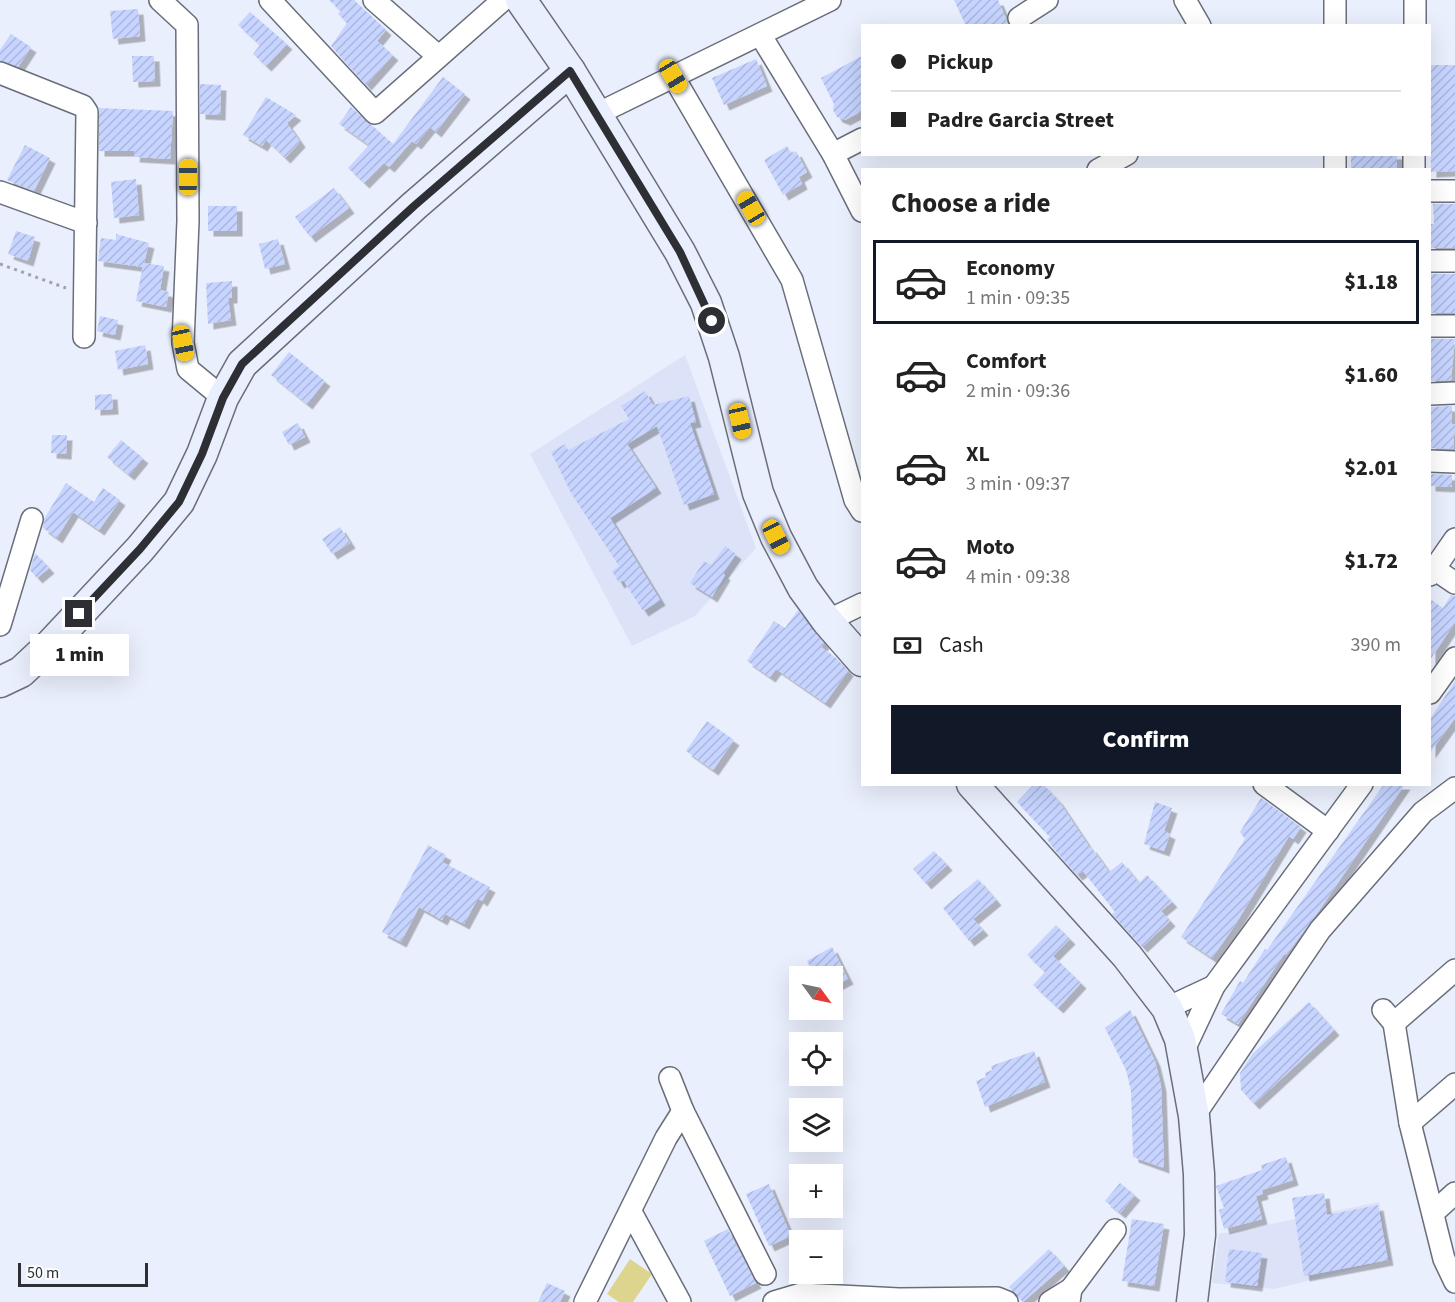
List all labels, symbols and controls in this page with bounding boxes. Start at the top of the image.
text: Pickup [927,46,993,78]
car [656,56,690,96]
text: Padre Garcia Street [927,104,1114,136]
car [179,159,197,195]
text: Choose a ride [891,184,1051,223]
car [734,188,768,228]
text: Economy [966,252,1055,284]
icon: car [894,255,948,309]
text: $1.18 [1344,266,1398,298]
text: 1 min · 09:35 [966,284,1070,312]
route start [698,307,725,334]
car [170,324,196,362]
text: Comfort [966,345,1047,377]
icon: car [894,348,948,402]
text: $1.60 [1344,359,1398,391]
text: 2 min · 09:36 [966,377,1070,405]
car [727,401,753,441]
text: XL [966,438,990,470]
icon: car [894,441,948,495]
text: $2.01 [1344,452,1398,484]
text: 3 min · 09:37 [966,470,1070,498]
car [760,517,792,557]
text: Moto [966,531,1015,563]
icon: car [894,534,948,588]
text: $1.72 [1344,545,1398,577]
text: 4 min · 09:38 [966,563,1070,591]
route end [65,600,92,627]
icon: cash [891,629,924,662]
text: Cash [939,629,984,661]
text: 390 m [1351,631,1401,659]
callout: 1 min [29,635,128,677]
text: 1 min [55,641,104,669]
button: Confirm [891,705,1401,774]
north arrow [789,966,843,1020]
map controls [789,966,843,1284]
button: locate [789,1032,843,1086]
button: layers [789,1098,843,1152]
button: + [789,1164,843,1218]
button: − [789,1230,843,1284]
scale bar [18,1260,148,1288]
text: 50 m [27,1262,59,1284]

